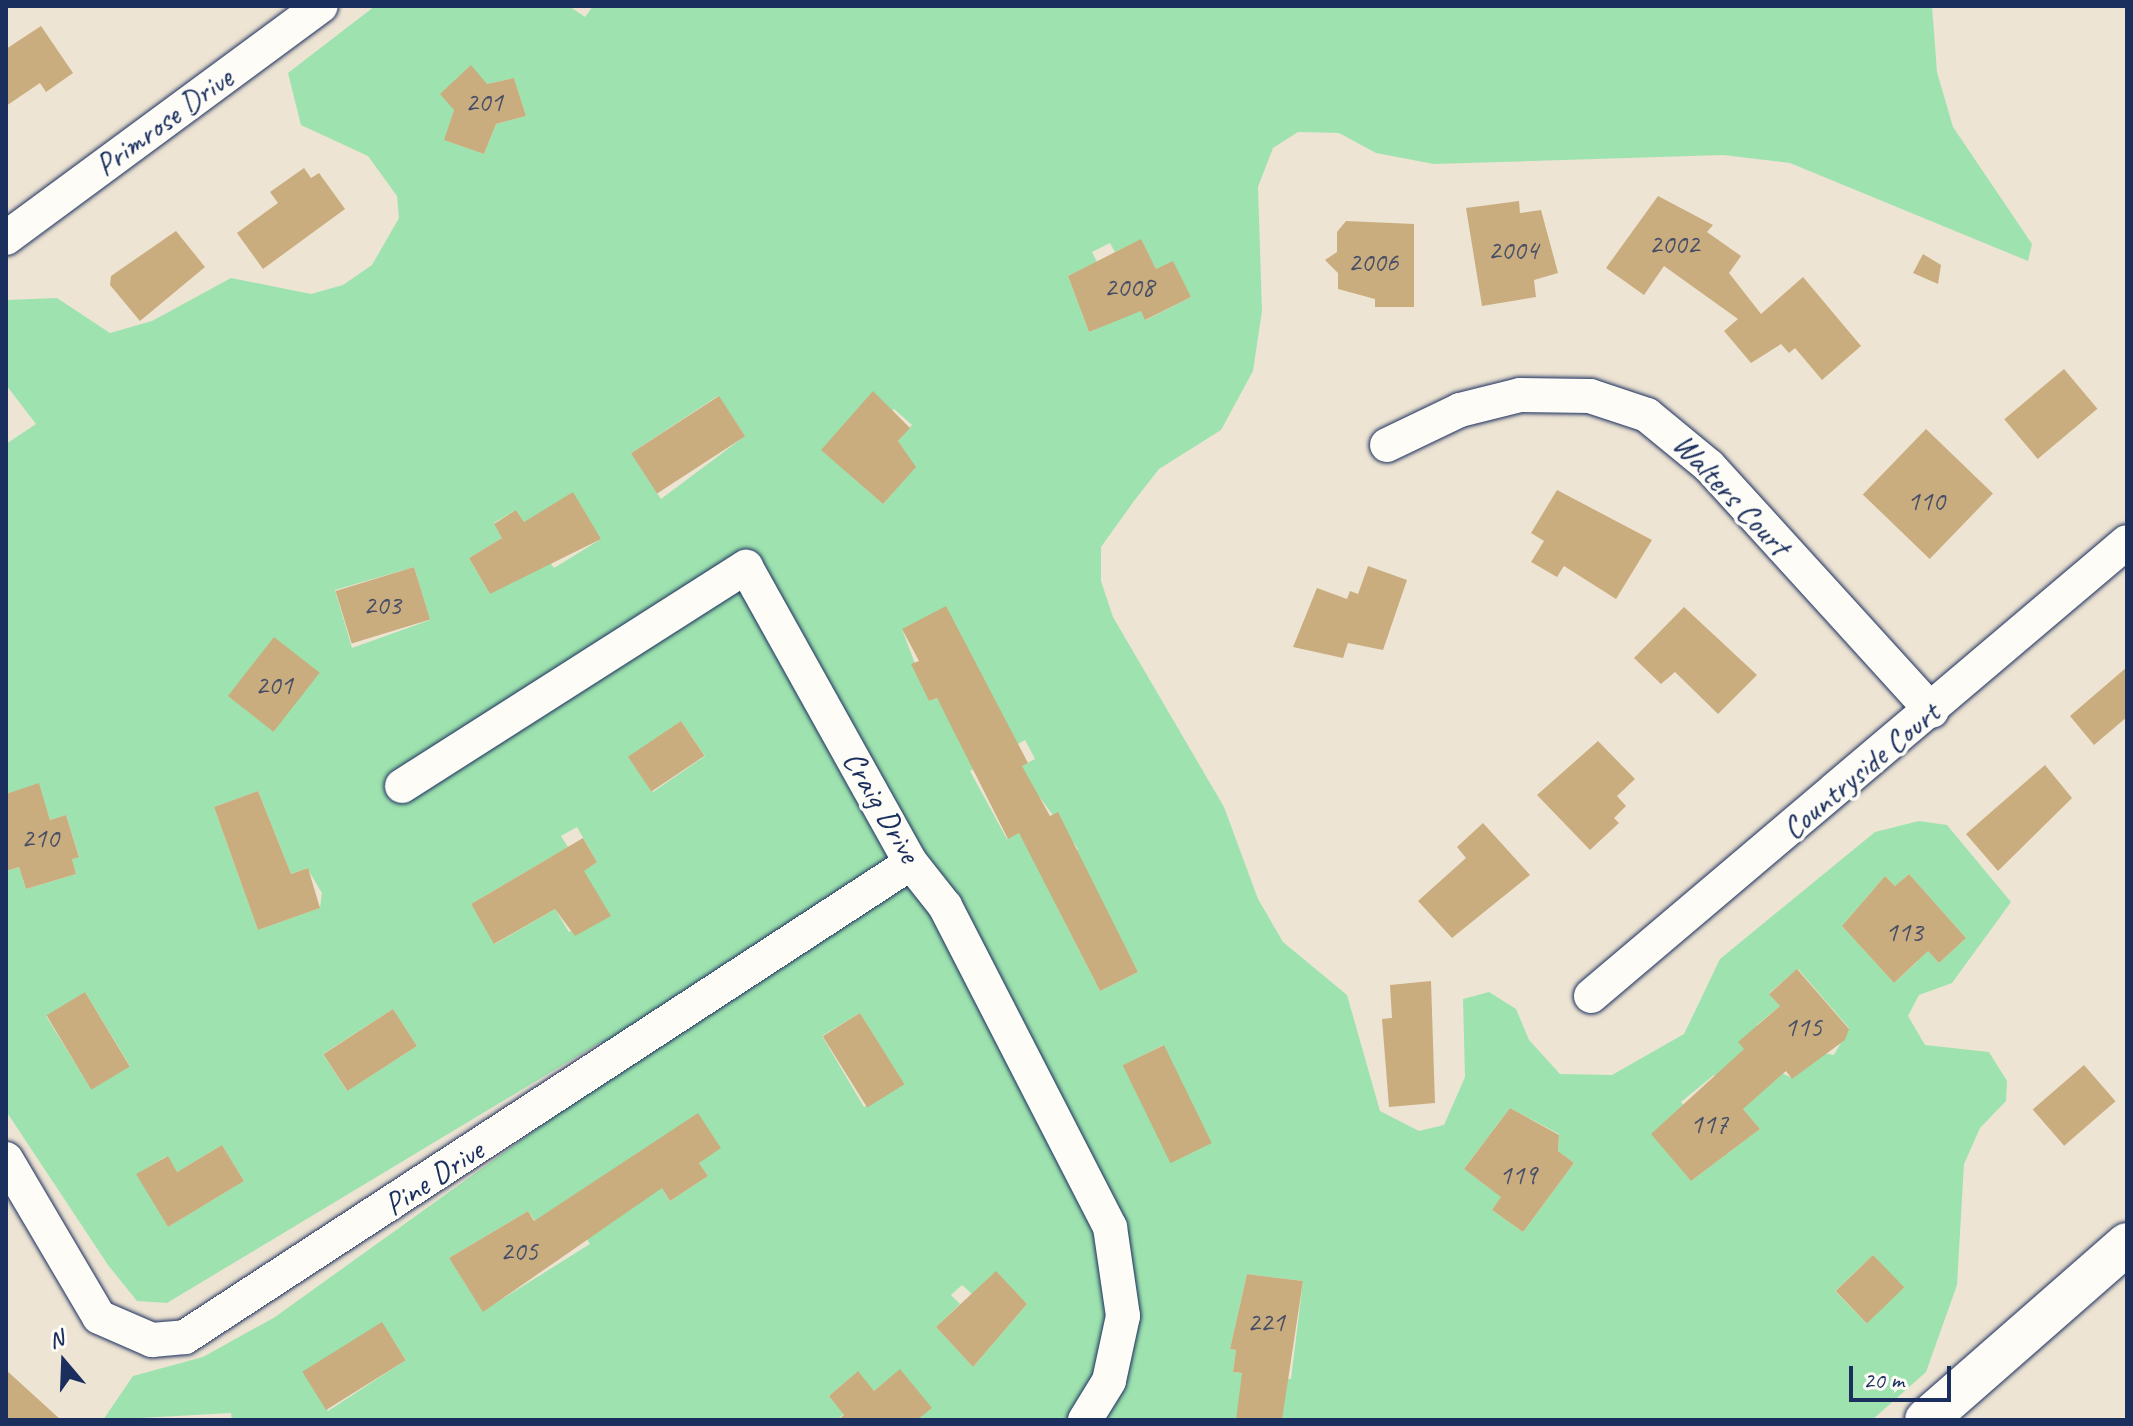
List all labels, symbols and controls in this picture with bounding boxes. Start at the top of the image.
street label: Primrose Drive [87,59,241,185]
house number: 201 [465,85,503,119]
house number: 2002 [1649,227,1699,261]
house number: 2004 [1488,233,1538,267]
house number: 2006 [1348,245,1398,279]
house number: 2008 [1104,270,1154,304]
street label: Walters Court [1664,426,1798,564]
house number: 110 [1907,484,1945,518]
house number: 203 [363,588,401,622]
house number: 201 [255,668,293,702]
street label: Countryside Court [1774,694,1948,848]
street label: Craig Drive [834,744,928,870]
house number: 210 [21,821,59,855]
house number: 113 [1885,915,1923,949]
house number: 115 [1784,1010,1822,1044]
house number: 117 [1690,1107,1728,1141]
street label: Pine Drive [377,1132,491,1224]
house number: 119 [1499,1158,1537,1192]
house number: 205 [500,1234,538,1268]
house number: 221 [1247,1305,1285,1339]
north arrow [24,1322,104,1402]
text: N [45,1324,67,1355]
scale bar [1853,1350,1955,1400]
text: 20 m [1863,1365,1904,1395]

